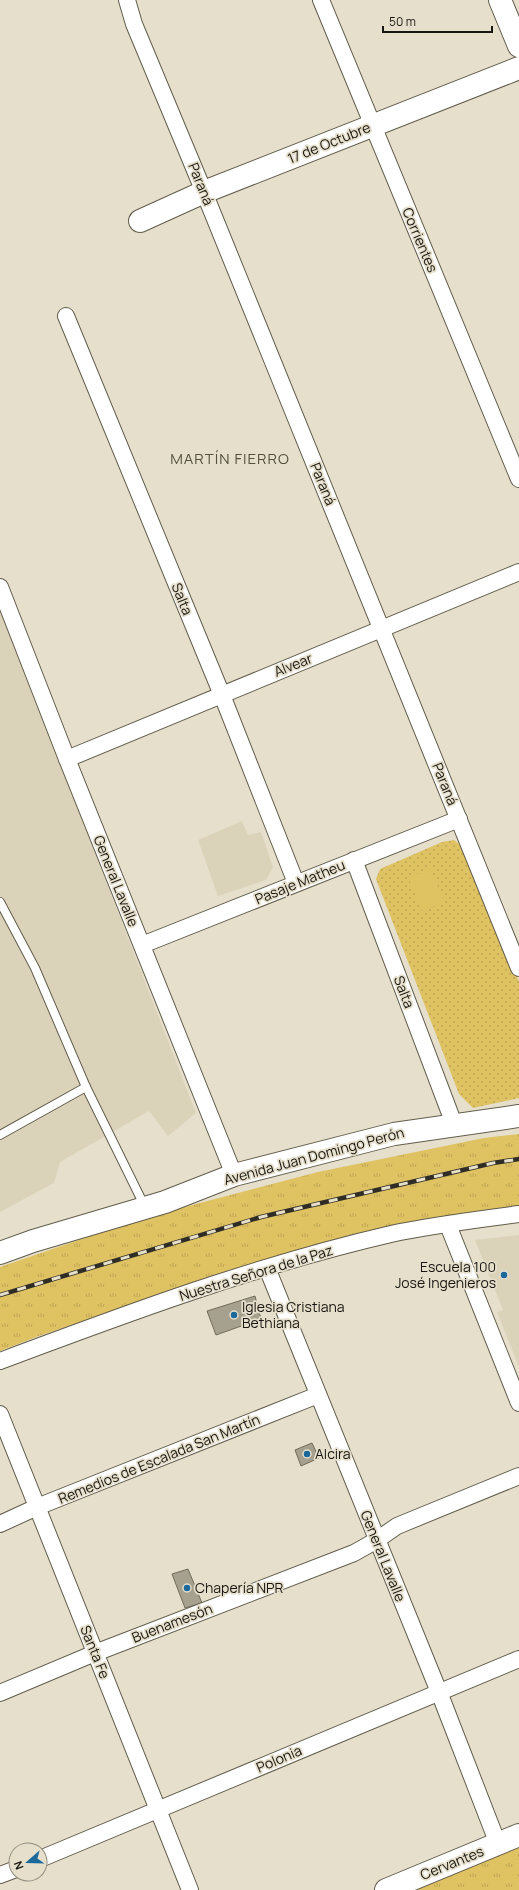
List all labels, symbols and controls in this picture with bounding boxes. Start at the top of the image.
scale bar [383,8,492,34]
text: 50 m [389,13,416,30]
street label: 17 de Octubre [285,117,373,168]
street label: Paraná [184,160,219,208]
street label: Corrientes [398,204,443,275]
district label: MARTÍN FIERRO [170,448,290,469]
street label: Paraná [306,460,341,508]
street label: Salta [167,580,197,618]
street label: Alvear [271,648,315,681]
street label: Paraná [428,760,463,808]
street label: General Lavalle [90,832,143,929]
street label: Pasaje Matheu [252,855,348,908]
street label: Salta [390,973,419,1011]
street label: Avenida Juan Domingo Perón [222,1122,406,1189]
street label: Nuestra Señora de la Paz [177,1240,335,1305]
place label: Escuela 100 José Ingenieros [395,1257,496,1292]
marker: Escuela 100 José Ingenieros [499,1270,509,1280]
place label: Iglesia Cristiana Bethiana [242,1297,345,1332]
marker: Iglesia Cristiana Bethiana [229,1310,239,1320]
street label: Remedios de Escalada San Martín [55,1409,263,1508]
place label: Alcira [315,1444,351,1463]
marker: Alcira [302,1449,312,1459]
street label: General Lavalle [357,1507,410,1604]
place label: Chapería NPR [195,1578,284,1597]
marker: Chapería NPR [182,1583,192,1593]
street label: Buenamesón [129,1598,215,1647]
street label: Santa Fe [76,1622,115,1681]
street label: Polonia [253,1740,304,1777]
street label: Cervantes [417,1841,486,1884]
north arrow [8,1842,48,1882]
text: N [10,1859,27,1872]

